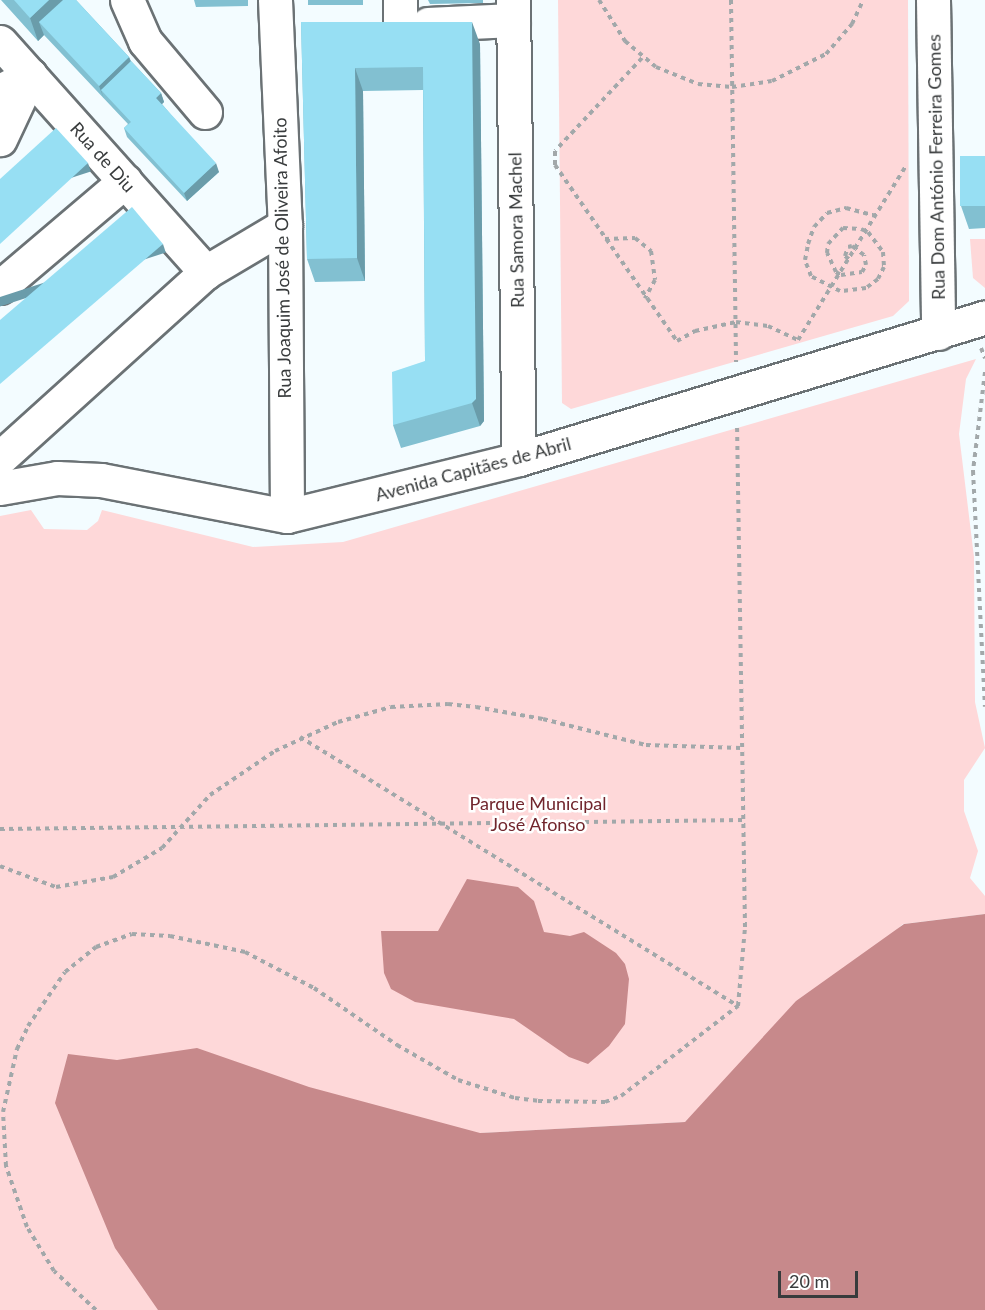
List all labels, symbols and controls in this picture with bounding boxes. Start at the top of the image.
street label: Rua Dom António Ferreira Gomes [923,34,949,300]
street label: Rua Joaquim José de Oliveira Afoito [269,116,295,400]
street label: Rua de Diu [66,118,140,196]
street label: Rua Samora Machel [504,152,528,308]
street label: Avenida Capitães de Abril [373,432,573,506]
park label: Parque Municipal José Afonso [469,793,607,836]
scale bar [781,1259,860,1297]
text: 20 m [789,1270,829,1292]

